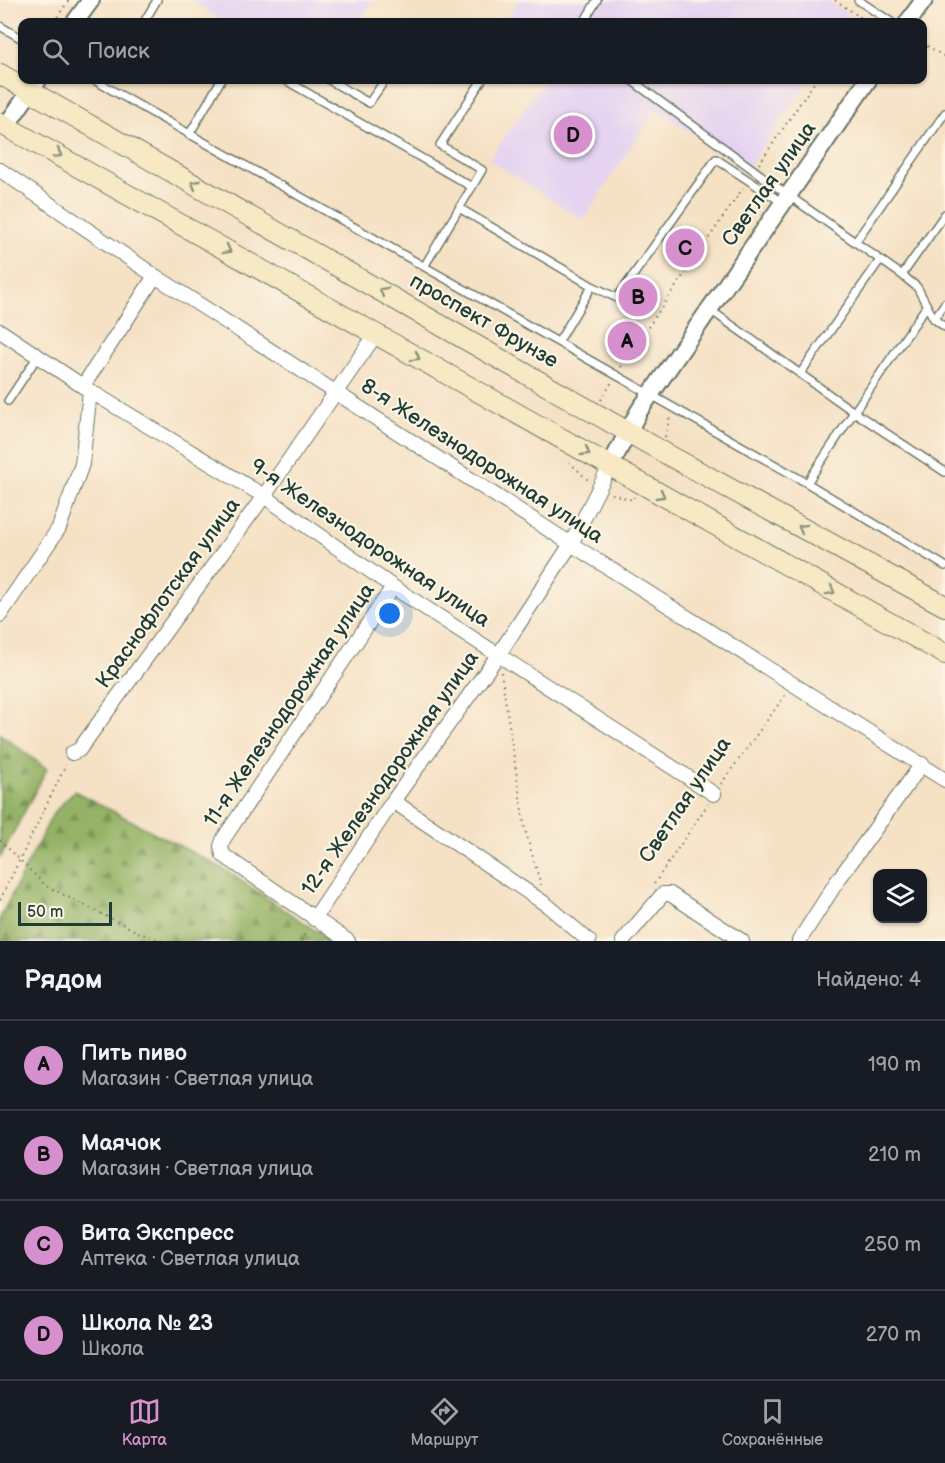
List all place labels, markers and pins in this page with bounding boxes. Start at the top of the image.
pin: D [554,112,592,158]
pin: C [666,226,704,270]
pin: B [618,274,658,320]
pin: A [608,318,646,364]

